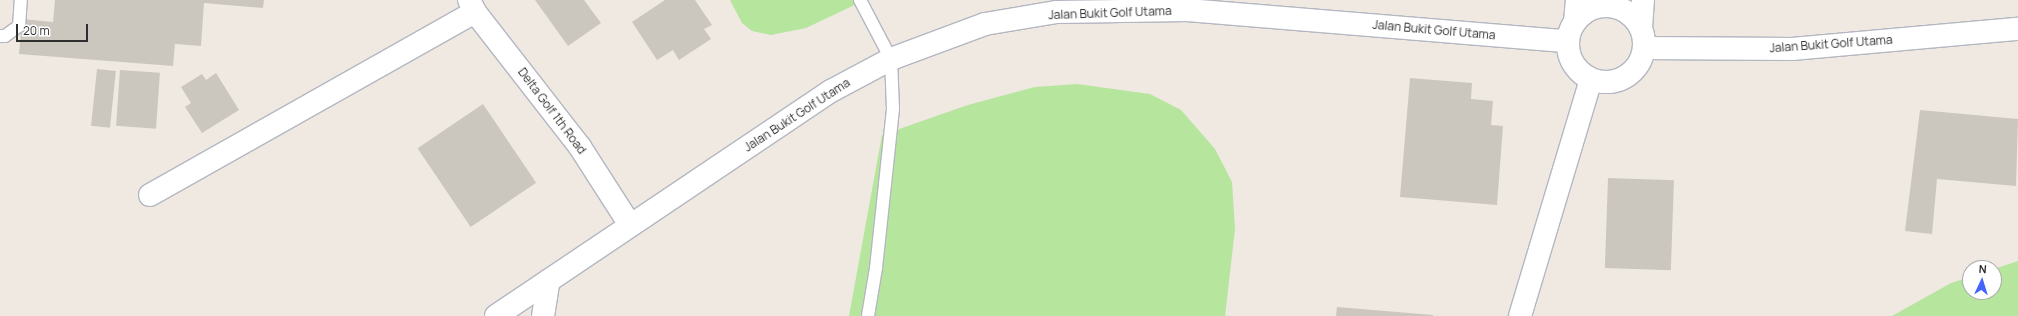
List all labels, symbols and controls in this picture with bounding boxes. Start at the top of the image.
street label: Jalan Bukit Golf Utama [1048,4,1172,22]
scale bar [18,16,90,42]
street label: Jalan Bukit Golf Utama [1372,17,1496,43]
text: 20 m [23,22,50,39]
street label: Jalan Bukit Golf Utama [1769,33,1893,55]
street label: Delta Golf 1th Road [515,65,589,157]
street label: Jalan Bukit Golf Utama [741,75,853,155]
north arrow [1962,260,2002,300]
text: N [1978,261,1987,276]

